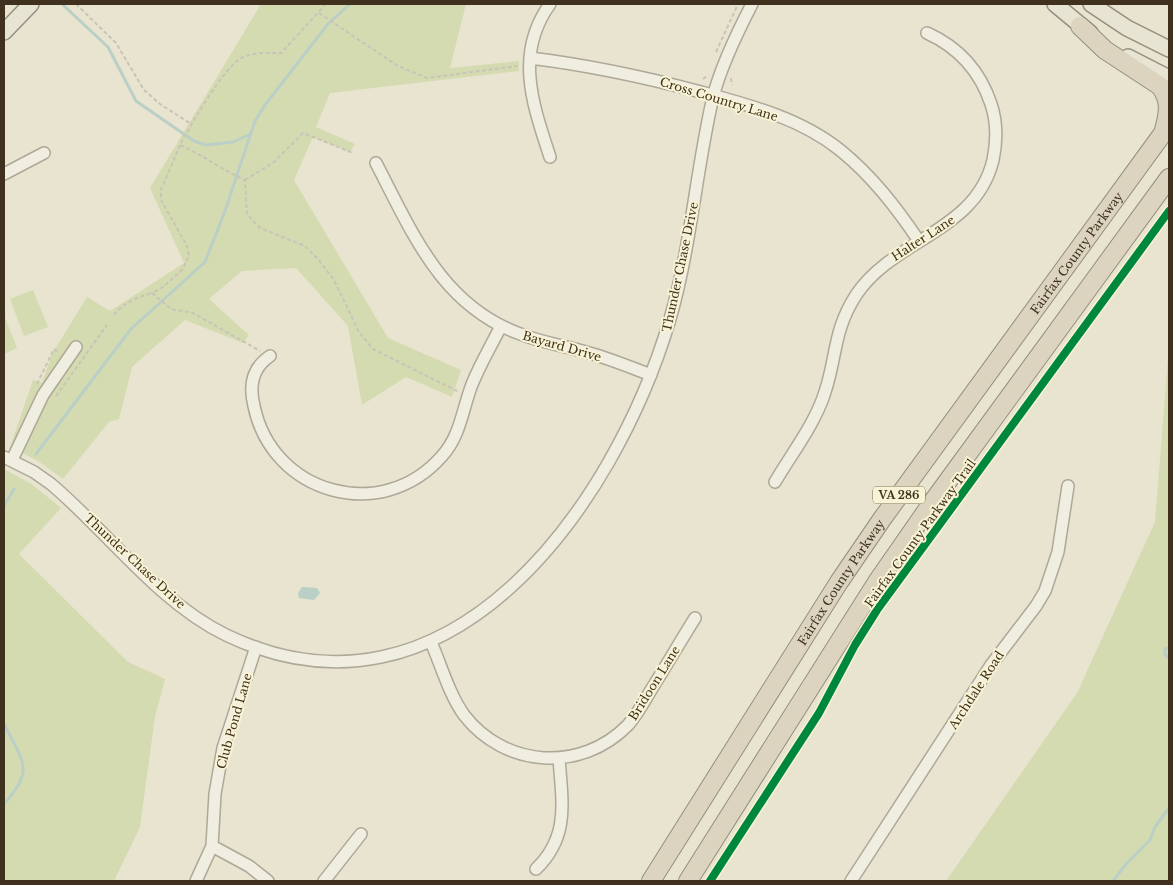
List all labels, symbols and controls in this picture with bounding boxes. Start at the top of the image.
street label: Cross Country Lane [658,74,780,124]
street label: Fairfax County Parkway [1027,188,1126,317]
street label: Thunder Chase Drive [659,200,701,333]
street label: Halter Lane [889,212,958,264]
street label: Bayard Drive [521,328,603,364]
street label: Fairfax County Parkway Trail [861,456,979,610]
road number: VA 286 [873,486,925,504]
street label: Thunder Chase Drive [81,510,189,612]
street label: Fairfax County Parkway [794,516,887,648]
street label: Bridoon Lane [625,643,683,723]
street label: Archdale Road [945,648,1007,733]
street label: Club Pond Lane [213,671,255,771]

